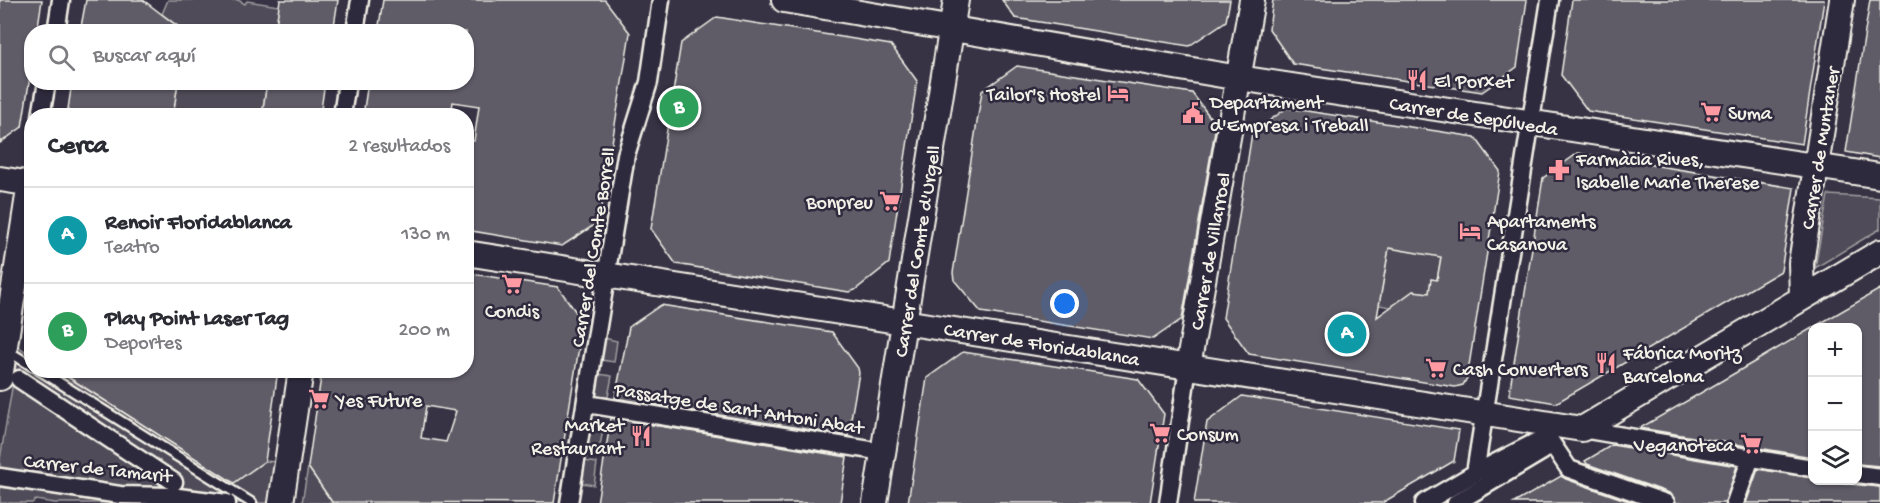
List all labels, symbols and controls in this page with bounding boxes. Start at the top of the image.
search box [24,24,474,90]
icon: search [45,41,78,74]
text: Buscar aquí [93,44,196,70]
street label: Carrer de Muntaner [1798,64,1847,231]
restaurant icon: El Porxet [1405,68,1429,92]
place label: El Porxet [1434,72,1515,95]
hotel icon: Tailor's Hostel [1106,81,1130,105]
place label: Tailor's Hostel [986,85,1101,108]
pin: B [660,86,698,130]
place label: Departament d'Empresa i Treball [1208,93,1369,139]
street label: Carrer de Sepúlveda [1388,94,1560,143]
supermarket icon: Suma [1699,100,1723,124]
public building icon: Departament d'Empresa i Treball [1181,101,1205,125]
place label: Suma [1728,104,1773,127]
text: Cerca [48,132,108,163]
text: 2 resultados [348,136,450,159]
street label: Carrer del Comte d'Urgell [891,144,948,359]
street label: Carrer del Comte Borrell [568,146,623,349]
place label: Farmàcia Rives, Isabelle Marie Therese [1575,150,1760,196]
pharmacy icon: Farmàcia Rives, Isabelle Marie Therese [1547,158,1571,182]
street label: Carrer de Villarroel [1187,171,1238,332]
supermarket icon: Bonpreu [878,189,902,213]
place label: Bonpreu [805,193,874,216]
text: Renoir Floridablanca [105,211,292,237]
place label: Apartaments Casanova [1487,212,1596,258]
hotel icon: Apartaments Casanova [1458,219,1482,243]
text: A [62,224,73,247]
text: 130 m [401,224,450,247]
text: Teatro [105,237,160,260]
supermarket icon: Condis [500,272,524,296]
your location [1050,289,1079,318]
place label: Condis [485,302,540,325]
text: Play Point Laser Tag [105,307,289,333]
pin: A [1328,312,1366,356]
text: B [62,320,73,343]
text: 200 m [399,320,450,343]
street label: Carrer de Floridablanca [942,320,1142,373]
map controls [1808,323,1862,485]
button: + [1808,323,1862,377]
text: Deportes [105,333,182,356]
place label: Fábrica Moritz Barcelona [1622,344,1743,390]
restaurant icon: Fábrica Moritz Barcelona [1594,351,1618,375]
supermarket icon: Cash Converters [1424,356,1448,380]
place label: Cash Converters [1453,360,1588,383]
button: − [1808,377,1862,431]
street label: Passatge de Sant Antoni Abat [611,379,867,442]
supermarket icon: Yes Future [307,387,331,411]
place label: Yes Future [334,391,423,414]
place label: Market Restaurant [531,416,626,462]
supermarket icon: Consum [1148,421,1172,445]
restaurant icon: Market Restaurant [629,424,653,448]
place label: Consum [1177,425,1239,448]
button: layers [1808,431,1862,485]
supermarket icon: Veganoteca [1739,432,1763,456]
place label: Veganoteca [1633,436,1735,459]
street label: Carrer de Tamarit [22,451,175,490]

